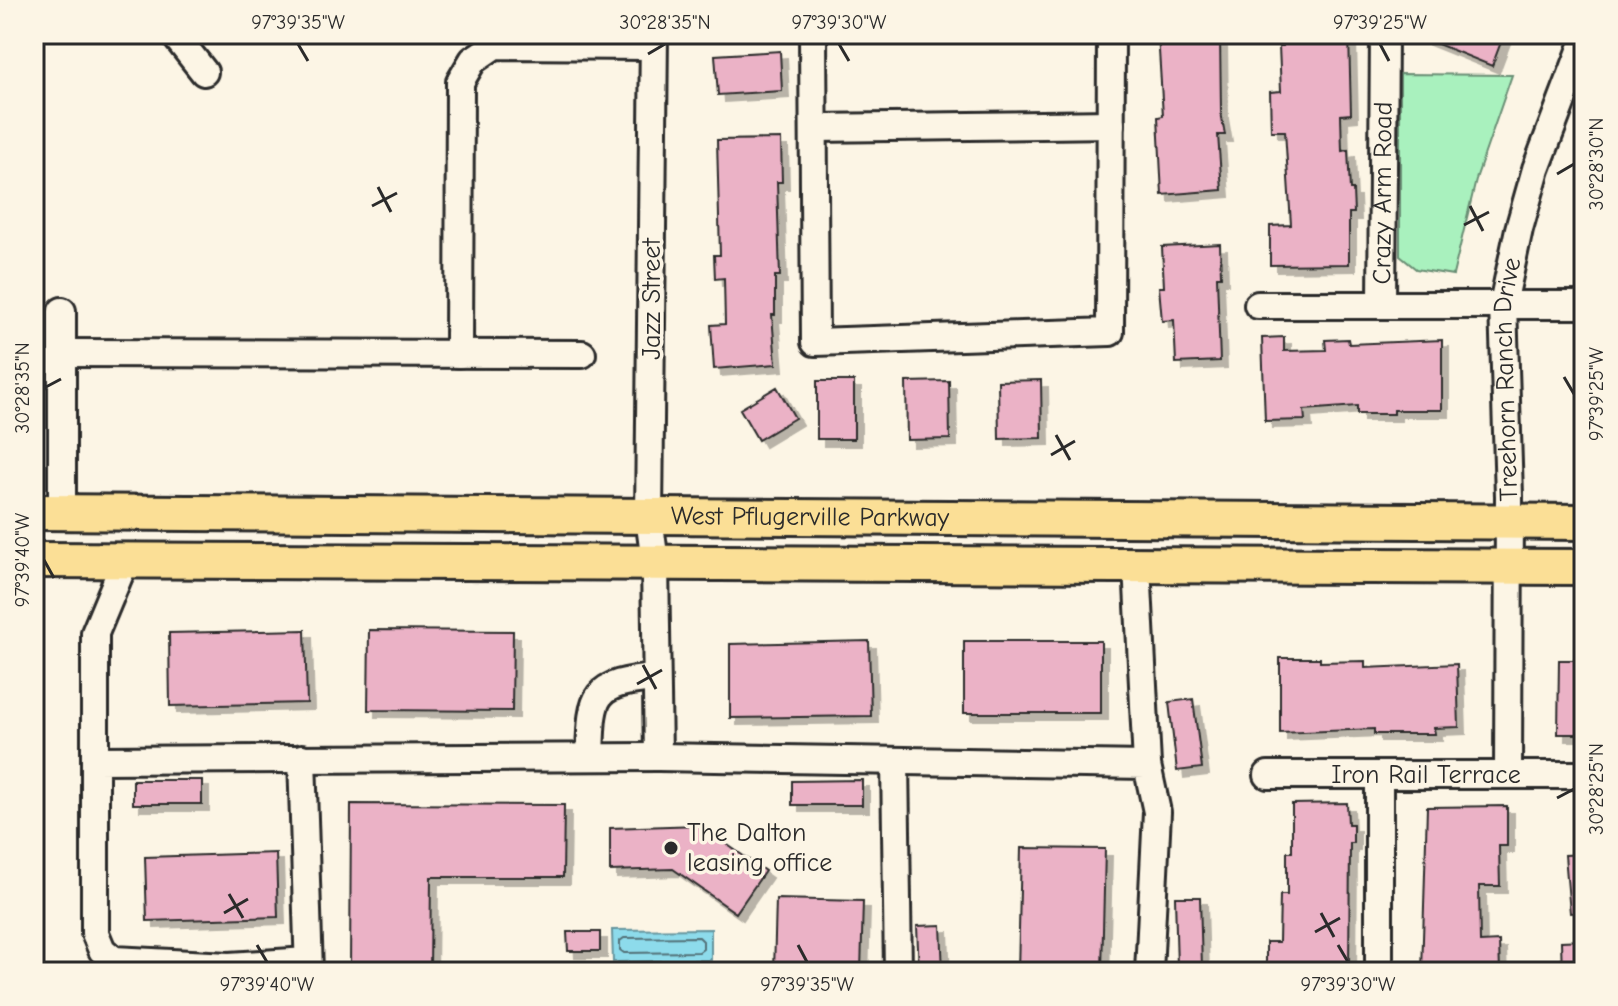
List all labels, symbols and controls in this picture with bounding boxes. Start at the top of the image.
text: 97°39'35"W [251,11,345,34]
text: 30°28'35"N [619,11,711,34]
text: 97°39'30"W [792,11,887,34]
text: 97°39'25"W [1333,11,1428,34]
street label: Crazy Arm Road [1367,102,1398,284]
text: 30°28'30"N [1585,118,1608,210]
street label: Jazz Street [637,237,667,360]
street label: Treehorn Ranch Drive [1488,255,1528,502]
text: 30°28'35"N [11,342,34,434]
text: 97°39'25"W [1585,346,1608,441]
street label: West Pflugerville Parkway [671,501,950,533]
text: 97°39'40"W [11,512,34,607]
text: 30°28'25"N [1585,743,1608,835]
street label: Iron Rail Terrace [1331,760,1521,790]
place label: The Dalton leasing office [687,818,832,878]
marker: The Dalton leasing office [662,839,680,857]
text: 97°39'40"W [220,973,315,996]
text: 97°39'35"W [760,973,854,996]
text: 97°39'30"W [1301,973,1396,996]

